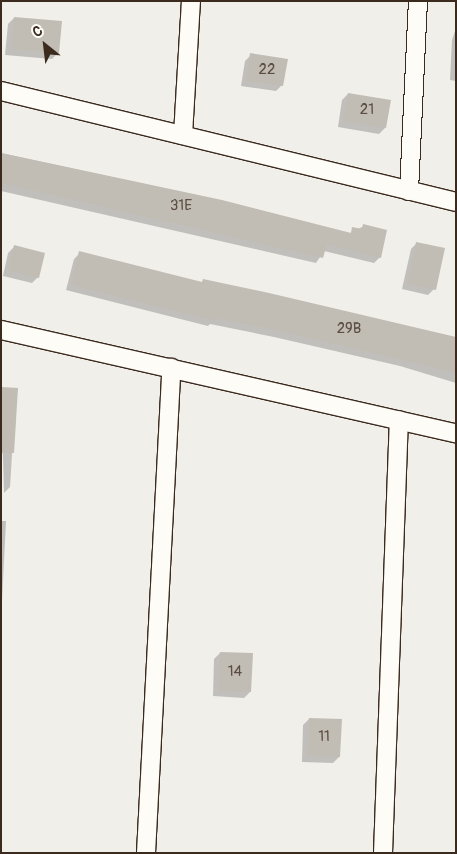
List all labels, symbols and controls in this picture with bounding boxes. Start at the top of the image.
north arrow [20,20,70,70]
text: С [30,22,45,41]
house number: 22 [259,61,275,79]
house number: 21 [360,101,374,119]
house number: 31Е [170,197,192,215]
house number: 29В [337,320,361,338]
house number: 14 [228,663,242,681]
house number: 11 [318,728,330,746]

